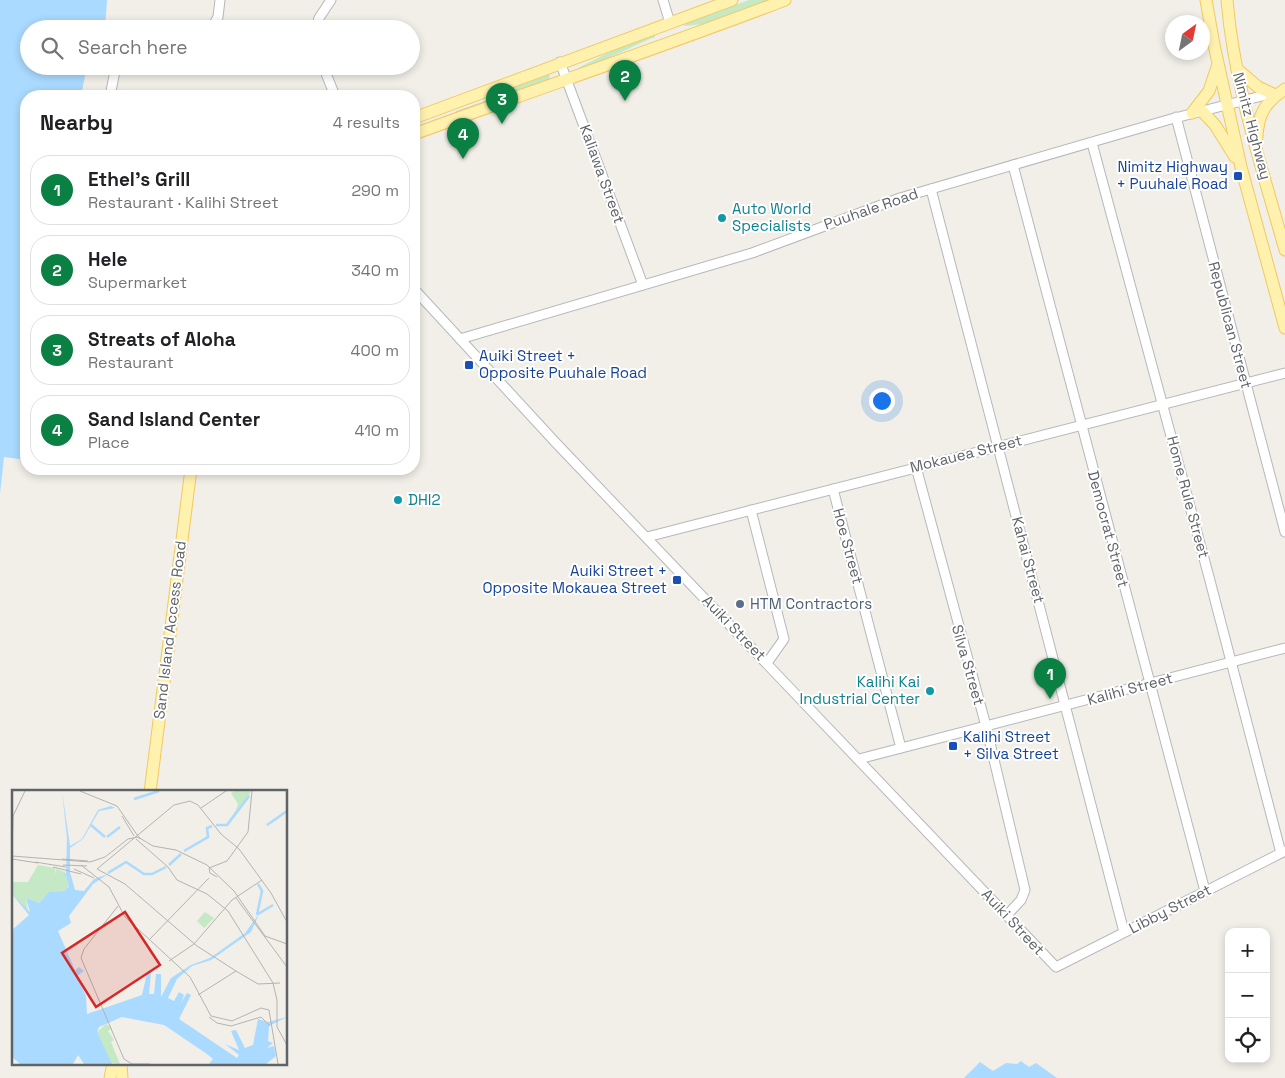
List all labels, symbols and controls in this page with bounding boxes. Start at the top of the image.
north arrow [1165,15,1210,60]
search box [20,20,420,75]
icon: search [38,34,66,62]
text: Search here [78,35,188,60]
pin: 2 [609,60,641,101]
street label: Nimitz Highway [1229,70,1276,182]
pin: 3 [486,83,518,124]
text: Nearby [40,109,113,136]
text: 4 results [333,112,400,133]
pin: 4 [447,118,479,159]
street label: Kaliawa Street [576,122,629,226]
place label: Nimitz Highway + Puuhale Road [1116,157,1228,193]
text: Ethel's Grill [88,167,190,192]
marker: Nimitz Highway + Puuhale Road [1232,170,1244,182]
text: 1 [53,180,61,201]
text: 290 m [351,180,399,201]
street label: Puuhale Road [821,184,920,234]
text: Restaurant · Kalihi Street [88,192,279,213]
place label: Auto World Specialists [732,199,811,235]
marker: Auto World Specialists [716,212,728,224]
text: Hele [88,247,127,272]
street label: Republican Street [1204,259,1257,391]
text: 2 [52,260,62,281]
text: 340 m [351,260,399,281]
text: Supermarket [88,272,187,293]
text: Streats of Aloha [88,327,236,352]
text: 3 [52,340,62,361]
text: 400 m [351,340,399,361]
place label: Auiki Street + Opposite Puuhale Road [479,346,647,382]
text: Restaurant [88,352,174,373]
marker: Auiki Street + Opposite Puuhale Road [463,359,475,371]
your location [869,388,895,414]
text: Sand Island Center [88,407,260,432]
text: 4 [52,420,62,441]
text: 410 m [355,420,399,441]
street label: Mokauea Street [908,430,1024,477]
text: Place [88,432,130,453]
street label: Home Rule Street [1163,434,1214,560]
street label: Democrat Street [1084,468,1133,589]
place label: DHI2 [408,490,441,509]
marker: DHI2 [392,494,404,506]
street label: Hoe Street [829,506,868,586]
street label: Kahai Street [1008,514,1049,605]
street label: Sand Island Access Road [149,540,190,720]
place label: Auiki Street + Opposite Mokauea Street [482,561,667,597]
marker: Auiki Street + Opposite Mokauea Street [671,574,683,586]
street label: Auiki Street [698,591,770,664]
place label: HTM Contractors [750,594,872,613]
marker: HTM Contractors [734,598,746,610]
street label: Silva Street [948,622,989,707]
pin: 1 [1034,658,1066,699]
street label: Kalihi Street [1085,668,1175,709]
place label: Kalihi Kai Industrial Center [800,672,920,708]
marker: Kalihi Kai Industrial Center [924,685,936,697]
place label: Kalihi Street + Silva Street [963,727,1059,763]
marker: Kalihi Street + Silva Street [947,740,959,752]
inset map [12,790,288,1066]
street label: Libby Street [1125,880,1214,937]
street label: Auiki Street [978,885,1049,959]
map controls [1225,928,1270,1063]
button: + [1225,928,1270,973]
button: − [1225,973,1270,1018]
button: locate [1225,1018,1270,1063]

